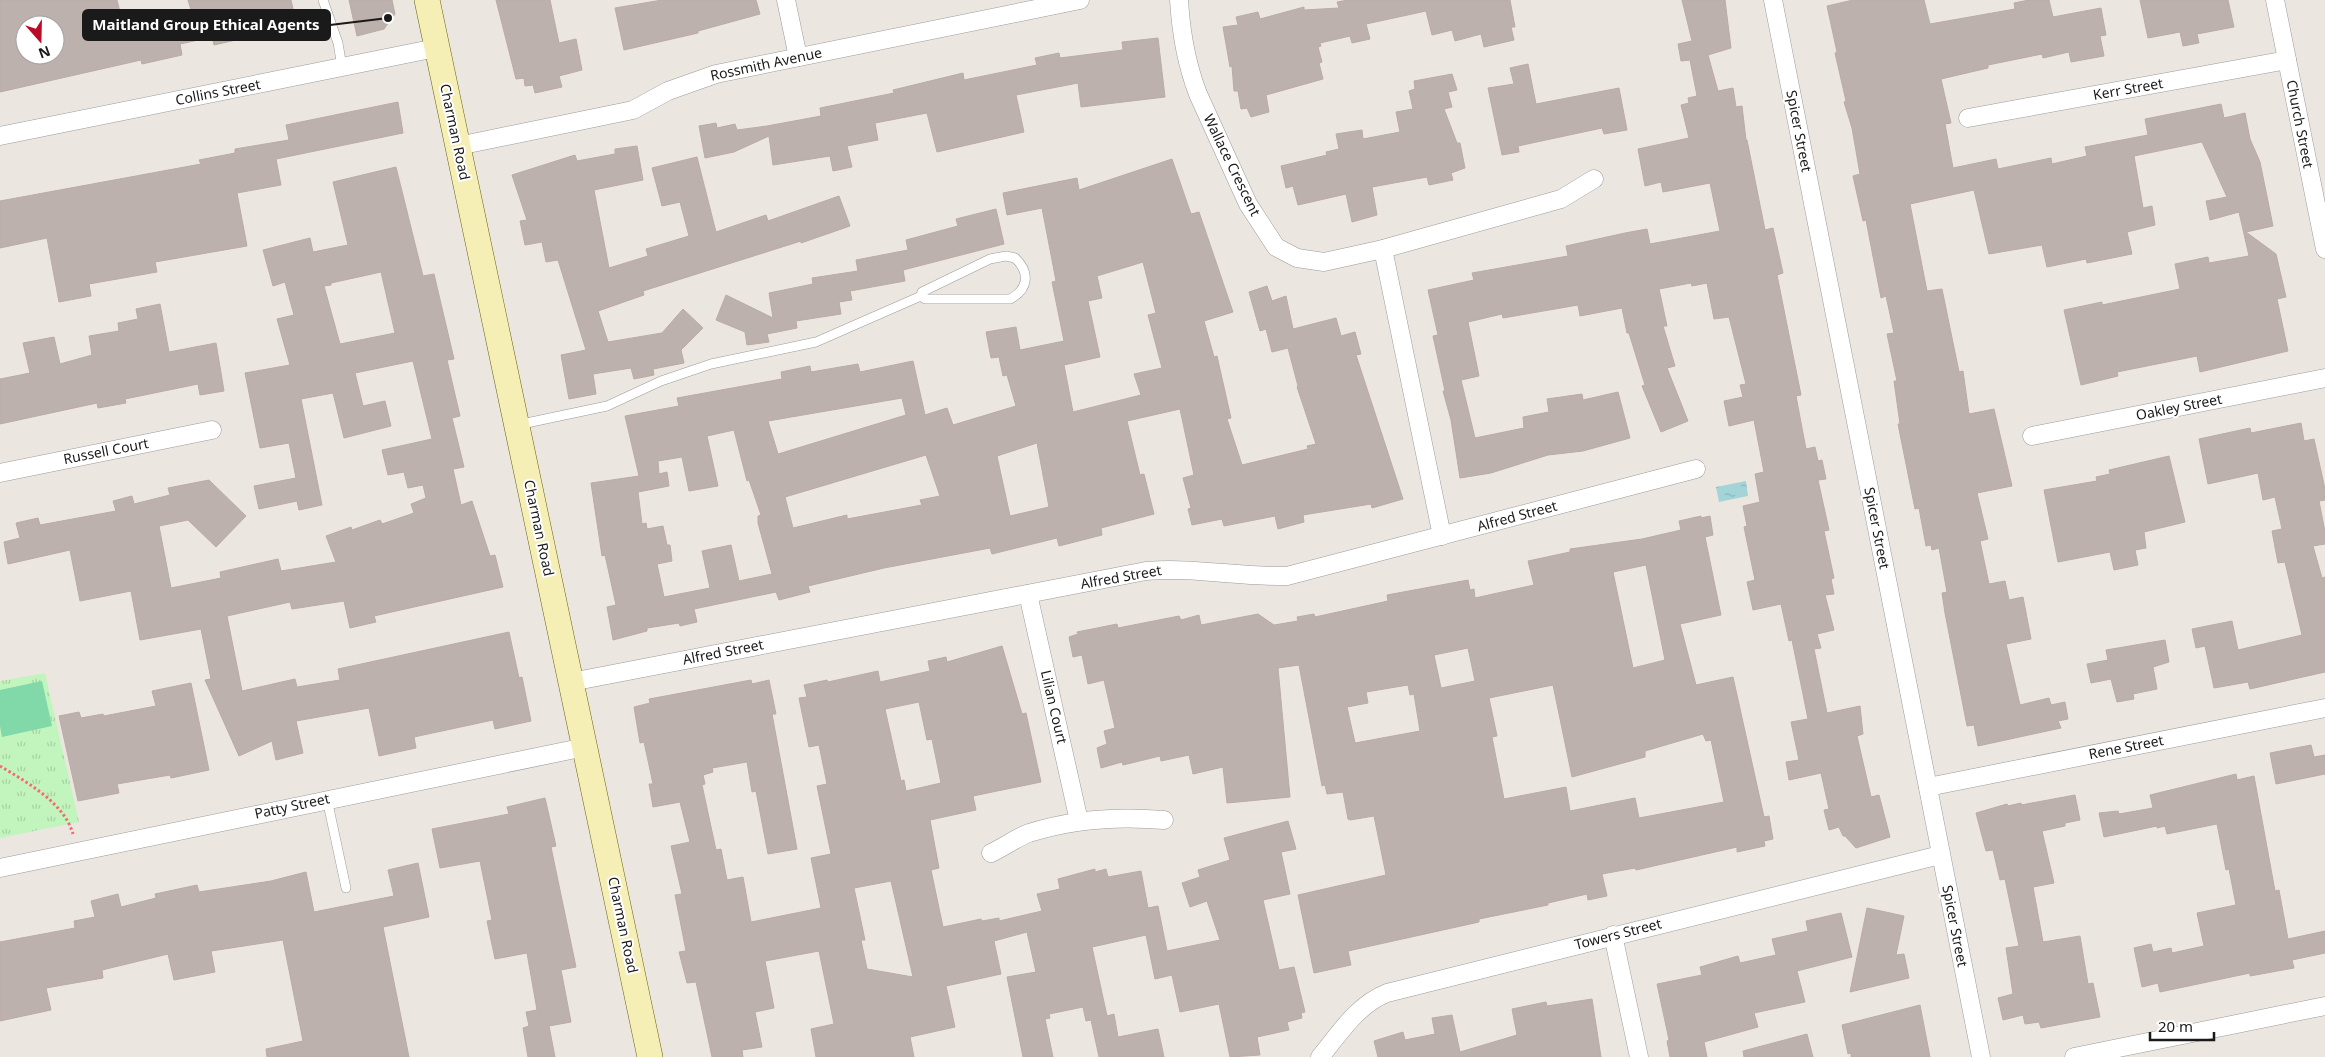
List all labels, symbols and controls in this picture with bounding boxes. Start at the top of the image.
callout: Maitland Group Ethical Agents [83,10,330,40]
text: Maitland Group Ethical Agents [92,14,320,34]
north arrow [15,15,65,65]
text: N [36,42,53,64]
street label: Rossmith Avenue [708,42,824,85]
street label: Kerr Street [2091,73,2164,104]
street label: Collins Street [174,74,262,109]
street label: Church Street [2283,78,2318,170]
street label: Charman Road [436,82,475,182]
street label: Spicer Street [1782,88,1817,173]
street label: Wallace Crescent [1200,111,1265,219]
street label: Oakley Street [2134,389,2224,424]
street label: Russell Court [62,433,150,468]
street label: Charman Road [520,478,559,578]
street label: Spicer Street [1860,485,1895,570]
street label: Alfred Street [1475,496,1559,535]
street label: Alfred Street [1079,560,1163,593]
street label: Alfred Street [681,634,765,669]
street label: Lilian Court [1037,668,1072,746]
street label: Rene Street [2087,730,2165,763]
street label: Patty Street [253,788,331,823]
street label: Charman Road [604,875,643,975]
street label: Spicer Street [1938,883,1973,968]
street label: Towers Street [1572,914,1663,954]
scale bar [2150,1010,2214,1042]
text: 20 m [2158,1016,2193,1036]

